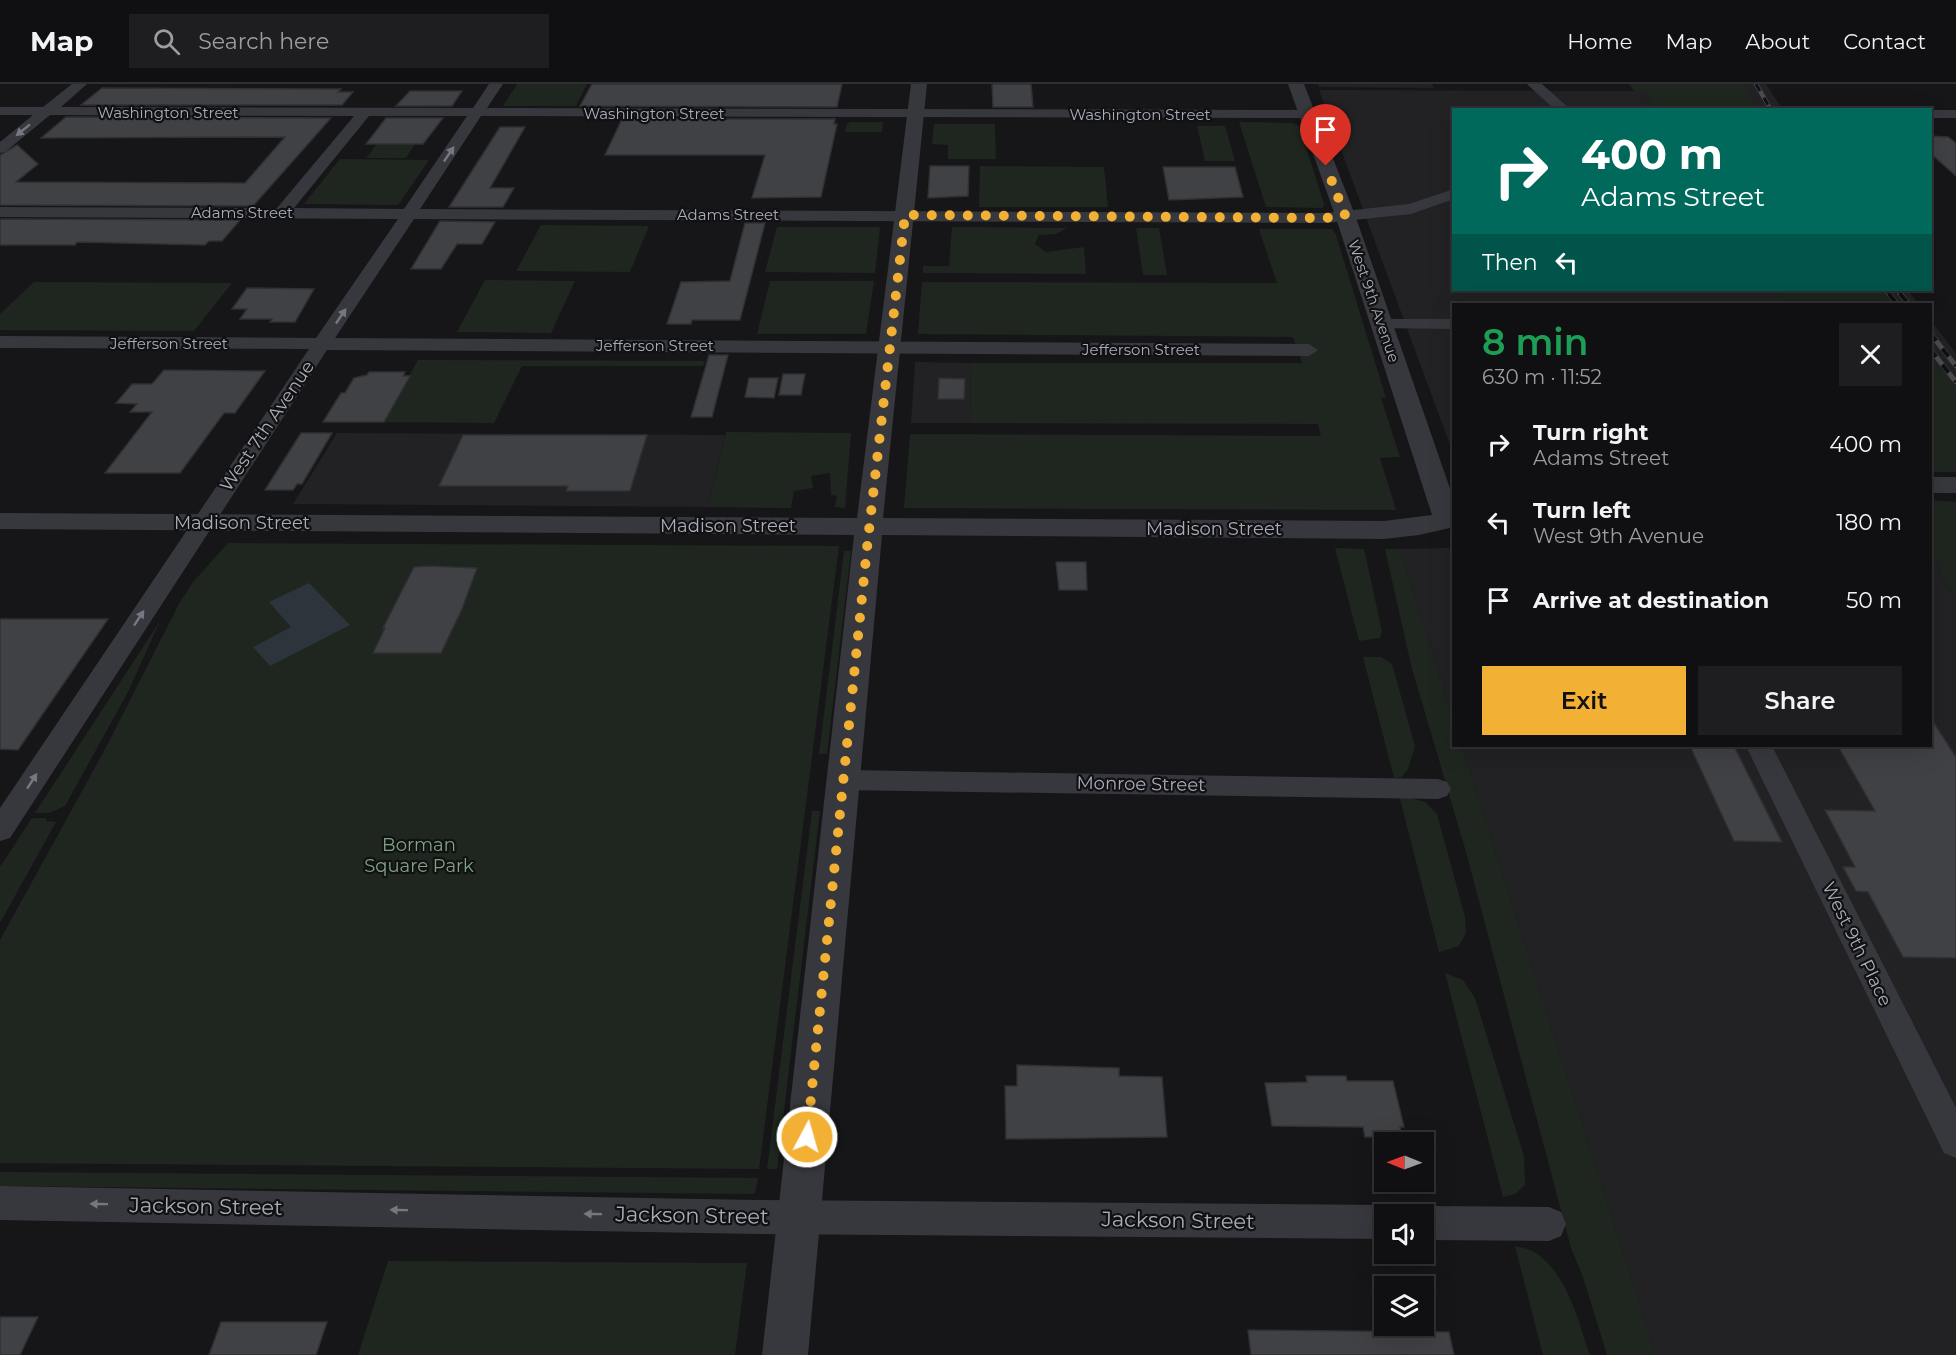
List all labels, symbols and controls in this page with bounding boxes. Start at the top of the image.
search box [129,14,549,68]
text: Map [30,24,93,58]
icon: search [150,25,183,58]
text: Search here [198,28,329,55]
text: Home [1567,29,1632,54]
text: Map [1665,29,1712,54]
text: About [1745,29,1810,54]
text: Contact [1843,29,1926,54]
street label: Washington Street [97,103,239,122]
street label: Washington Street [583,104,725,123]
pin [1300,104,1351,166]
street label: Washington Street [1069,105,1211,124]
icon: arrive [1309,113,1342,146]
one-way arrow [15,124,31,137]
text: 400 m [1581,128,1723,180]
icon: right [1482,132,1560,210]
one-way arrow [443,146,454,162]
text: Adams Street [1581,180,1765,213]
street label: Adams Street [191,203,293,222]
street label: Adams Street [677,205,779,224]
street label: West 9th Avenue [1344,237,1404,365]
icon: left [1550,246,1583,279]
text: Then [1482,249,1538,276]
one-way arrow [335,308,346,324]
text: 8 min [1482,320,1588,364]
button: close [1839,323,1902,386]
street label: Jefferson Street [109,334,228,353]
street label: Jefferson Street [595,336,714,355]
street label: Jefferson Street [1081,340,1200,359]
street label: West 7th Avenue [215,356,319,496]
text: 630 m · 11:52 [1482,365,1602,389]
text: Turn right [1533,419,1648,446]
icon: right [1482,428,1515,461]
text: 400 m [1829,431,1902,458]
text: Adams Street [1533,446,1669,470]
text: Turn left [1533,497,1631,524]
icon: left [1482,506,1515,539]
text: 180 m [1836,509,1902,536]
street label: Madison Street [174,512,310,534]
street label: Madison Street [660,515,796,537]
street label: Madison Street [1146,518,1282,540]
text: West 9th Avenue [1533,524,1704,548]
icon: arrive [1482,584,1515,617]
text: Arrive at destination [1533,587,1769,614]
text: 50 m [1846,587,1902,614]
one-way arrow [133,610,144,626]
button: Exit [1482,666,1686,735]
button: Share [1698,666,1902,735]
street label: Monroe Street [1076,772,1206,796]
one-way arrow [26,773,37,789]
park label: Borman Square Park [364,834,474,877]
street label: West 9th Place [1817,878,1897,1010]
position arrow [775,1105,839,1169]
north arrow [1374,1132,1434,1192]
map controls [1374,1132,1434,1336]
street label: Jackson Street [128,1192,283,1220]
one-way arrow [89,1200,108,1209]
street label: Jackson Street [614,1201,769,1229]
button: sound [1374,1204,1434,1264]
one-way arrow [389,1205,408,1215]
street label: Jackson Street [1100,1206,1255,1234]
one-way arrow [584,1209,603,1219]
button: layers [1374,1276,1434,1336]

